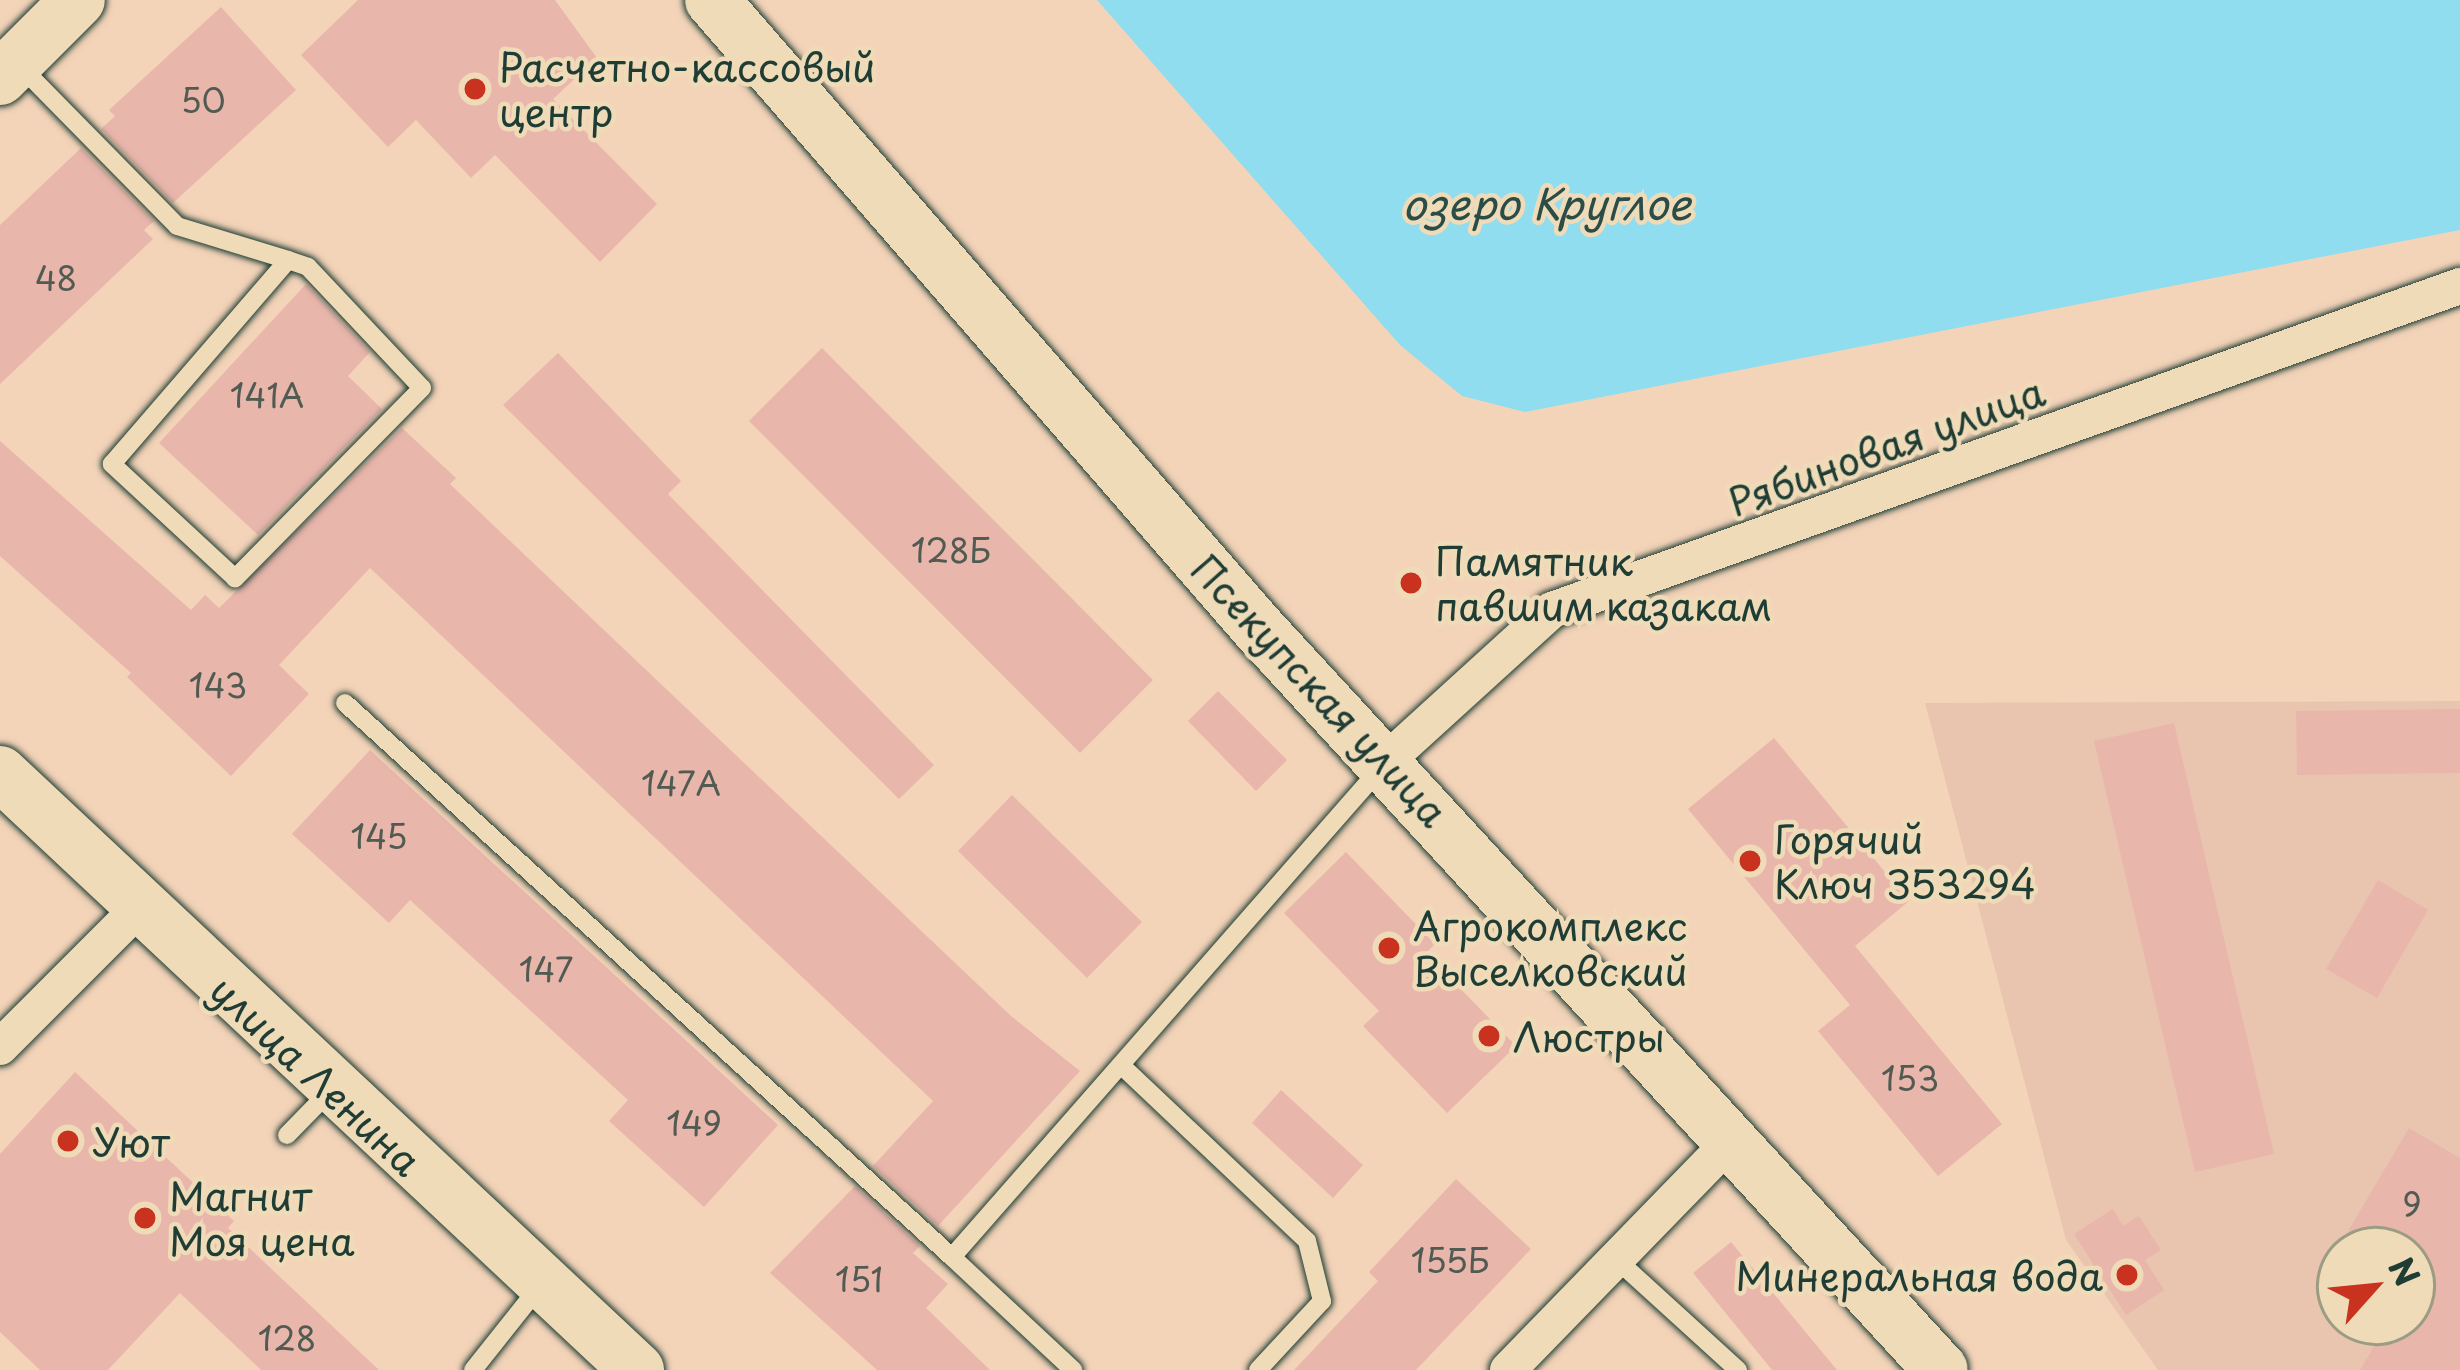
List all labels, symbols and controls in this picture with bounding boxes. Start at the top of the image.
place label: Расчетно-кассовый центр [499,44,875,135]
marker: Расчетно-кассовый центр [462,76,488,102]
house number: 50 [180,80,226,120]
water label: озеро Круглое [1403,178,1691,228]
house number: 48 [35,258,77,298]
street label: Рябиновая улица [1721,367,2051,525]
house number: 141А [230,375,304,415]
house number: 128Б [911,530,991,570]
place label: Памятник павшим казакам [1435,538,1774,629]
street label: Псекупская улица [1181,544,1459,836]
marker: Памятник павшим казакам [1398,570,1424,596]
house number: 143 [189,665,247,705]
house number: 147А [641,763,721,803]
house number: 145 [350,816,408,856]
place label: Горячий Ключ 353294 [1774,816,2037,907]
marker: Горячий Ключ 353294 [1737,848,1763,874]
place label: Агрокомплекс Выселковский [1413,903,1687,994]
marker: Агрокомплекс Выселковский [1376,935,1402,961]
house number: 147 [519,949,573,989]
street label: улица Ленина [200,965,432,1185]
place label: Люстры [1513,1013,1665,1059]
marker: Люстры [1476,1023,1502,1049]
house number: 153 [1881,1058,1939,1098]
house number: 149 [666,1103,722,1143]
place label: Уют [92,1118,170,1164]
marker: Уют [55,1128,81,1154]
place label: Магнит Моя цена [169,1173,356,1264]
house number: 9 [2402,1184,2422,1224]
marker: Магнит Моя цена [132,1205,158,1231]
north arrow [2316,1226,2436,1346]
house number: 155Б [1411,1240,1489,1280]
text: N [2377,1248,2434,1294]
place label: Минеральная вода [1734,1252,2103,1298]
house number: 151 [835,1259,883,1299]
marker: Минеральная вода [2114,1262,2140,1288]
house number: 128 [258,1318,316,1358]

